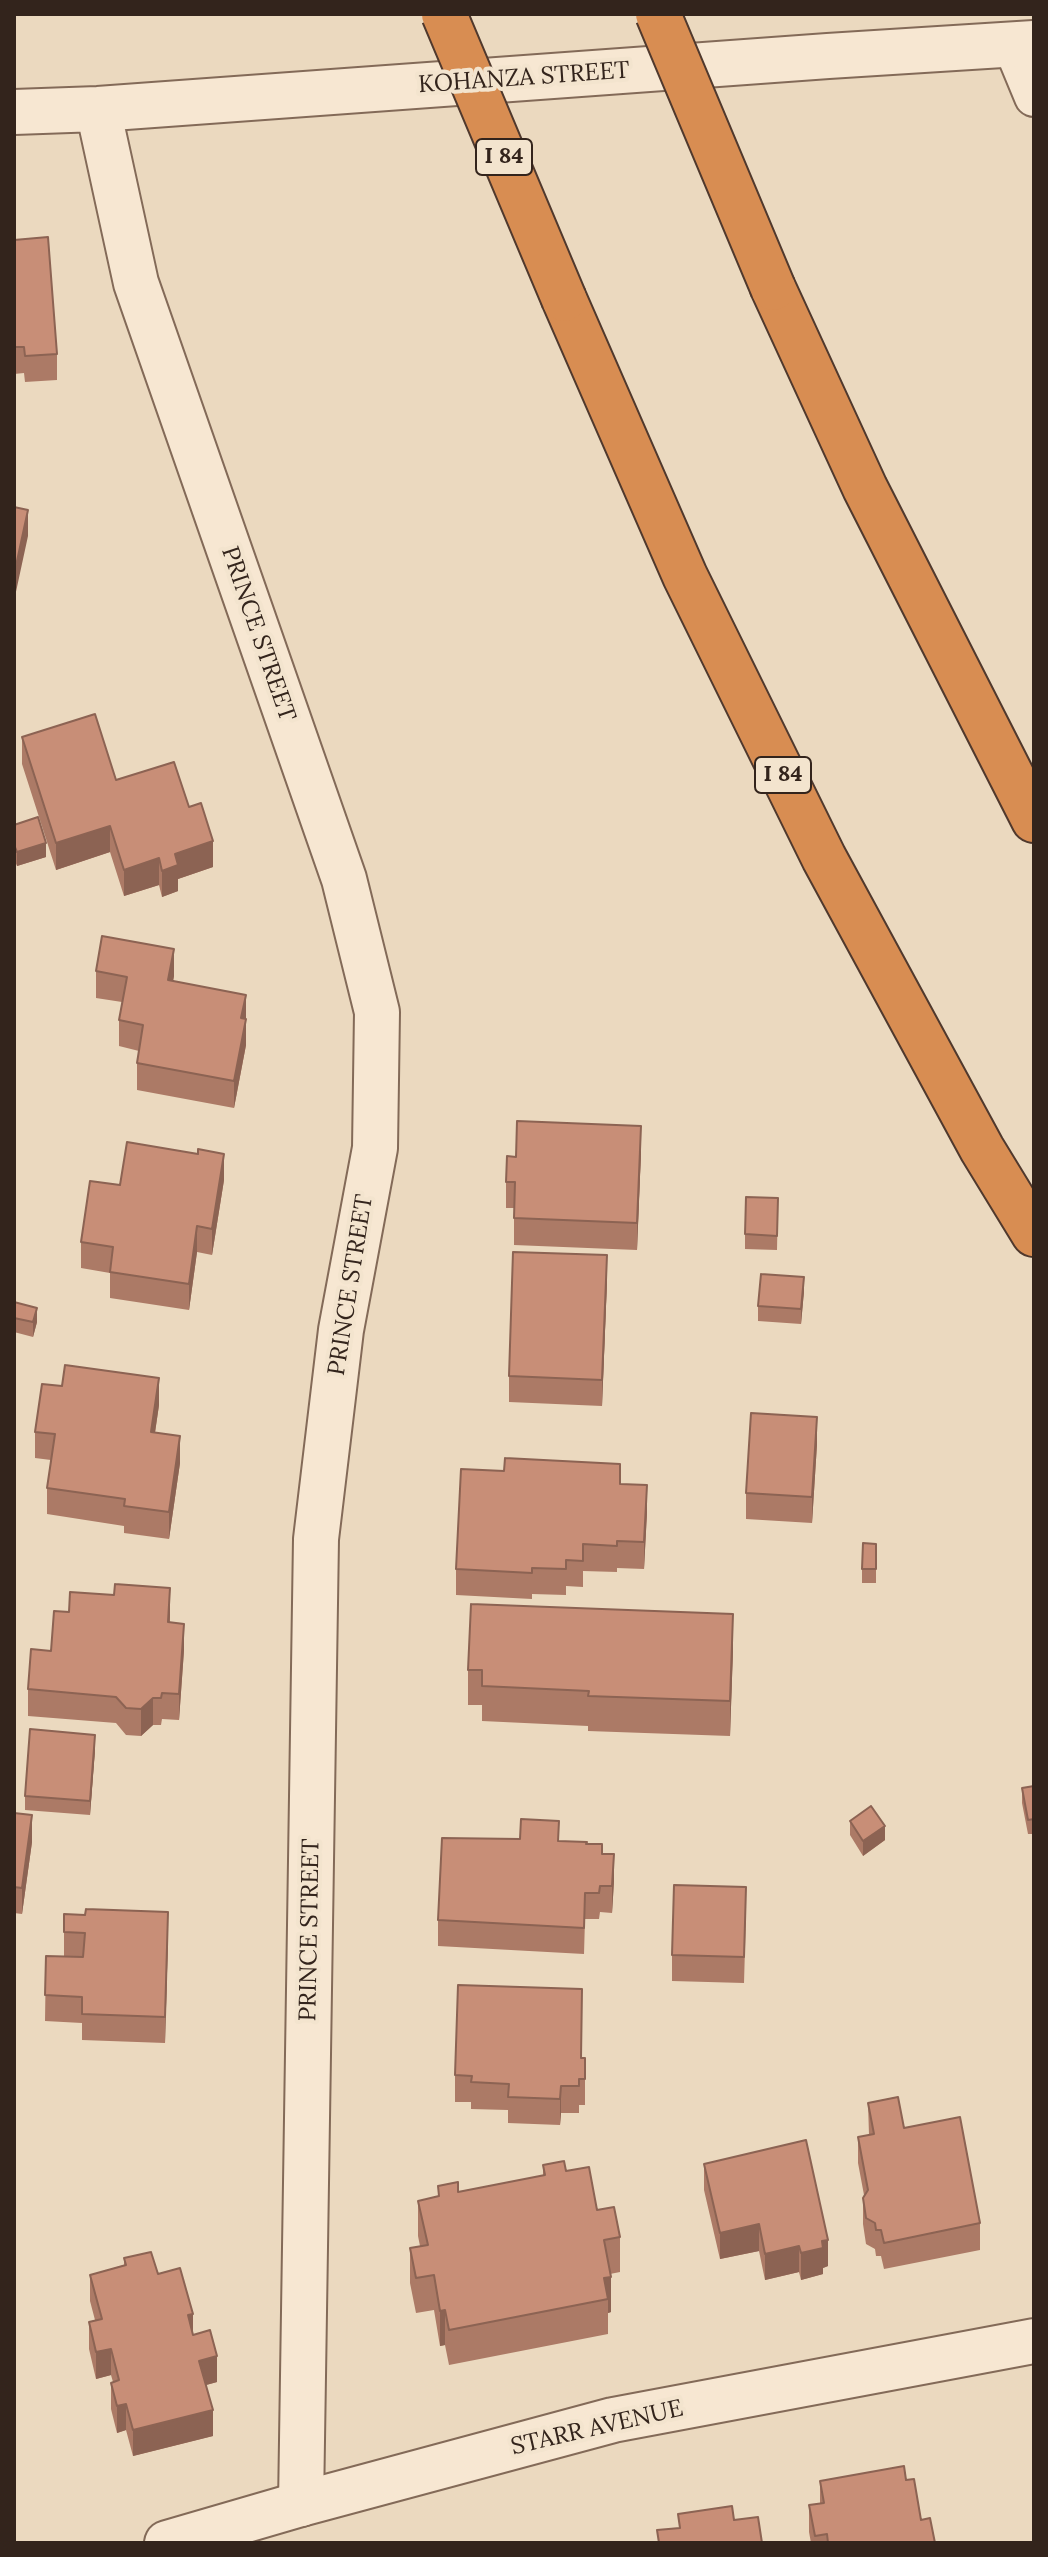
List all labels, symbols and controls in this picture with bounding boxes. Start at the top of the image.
street label: KOHANZA STREET [417,56,631,100]
road number: I 84 [476,139,532,175]
street label: PRINCE STREET [215,543,301,725]
road number: I 84 [755,757,811,793]
street label: PRINCE STREET [322,1192,380,1378]
street label: PRINCE STREET [294,1838,326,2022]
street label: STARR AVENUE [508,2394,686,2462]

